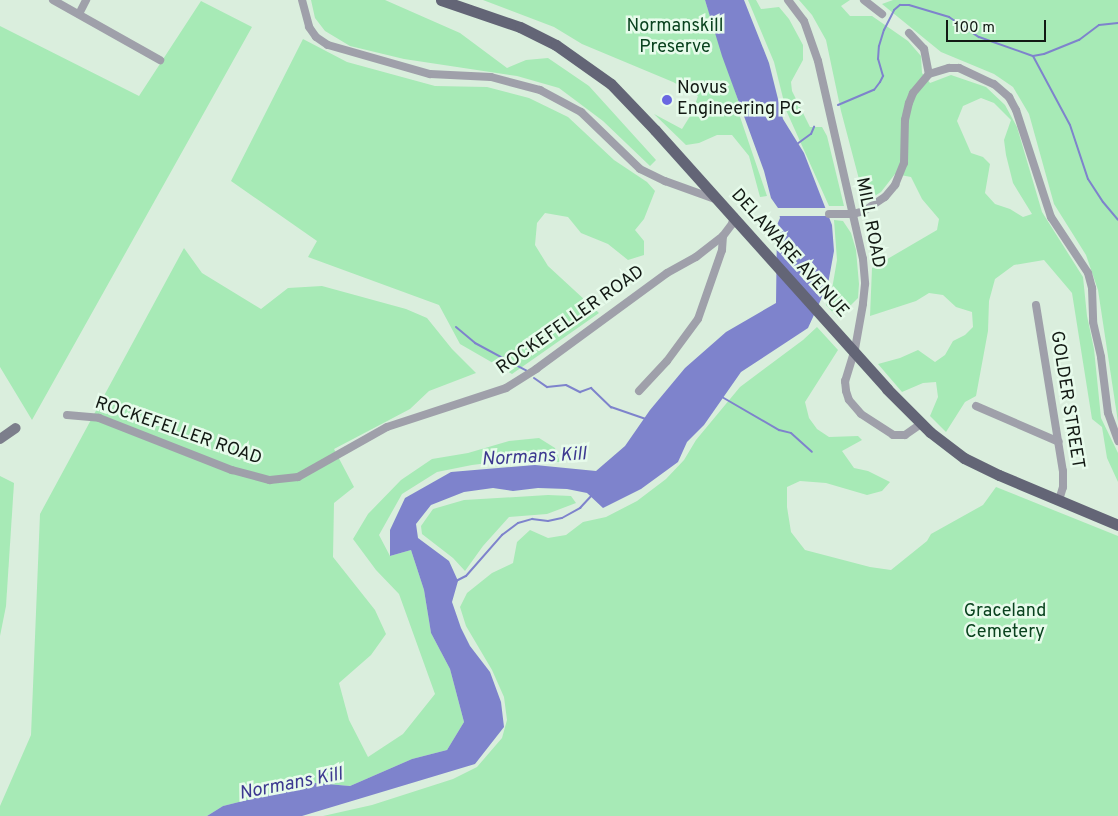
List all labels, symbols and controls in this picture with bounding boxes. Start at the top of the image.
scale bar [948,10,1048,42]
park label: Normanskill Preserve [627,17,723,59]
text: 100 m [954,19,995,38]
place label: Novus Engineering PC [677,79,802,122]
marker: Novus Engineering PC [661,94,673,106]
street label: MILL ROAD [850,176,888,270]
street label: DELAWARE AVENUE [725,185,853,323]
street label: ROCKEFELLER ROAD [493,262,649,380]
street label: GOLDER STREET [1044,330,1088,470]
street label: ROCKEFELLER ROAD [92,393,264,471]
water label: Normans Kill [481,444,587,472]
park label: Graceland Cemetery [964,602,1046,644]
water label: Normans Kill [237,764,345,806]

